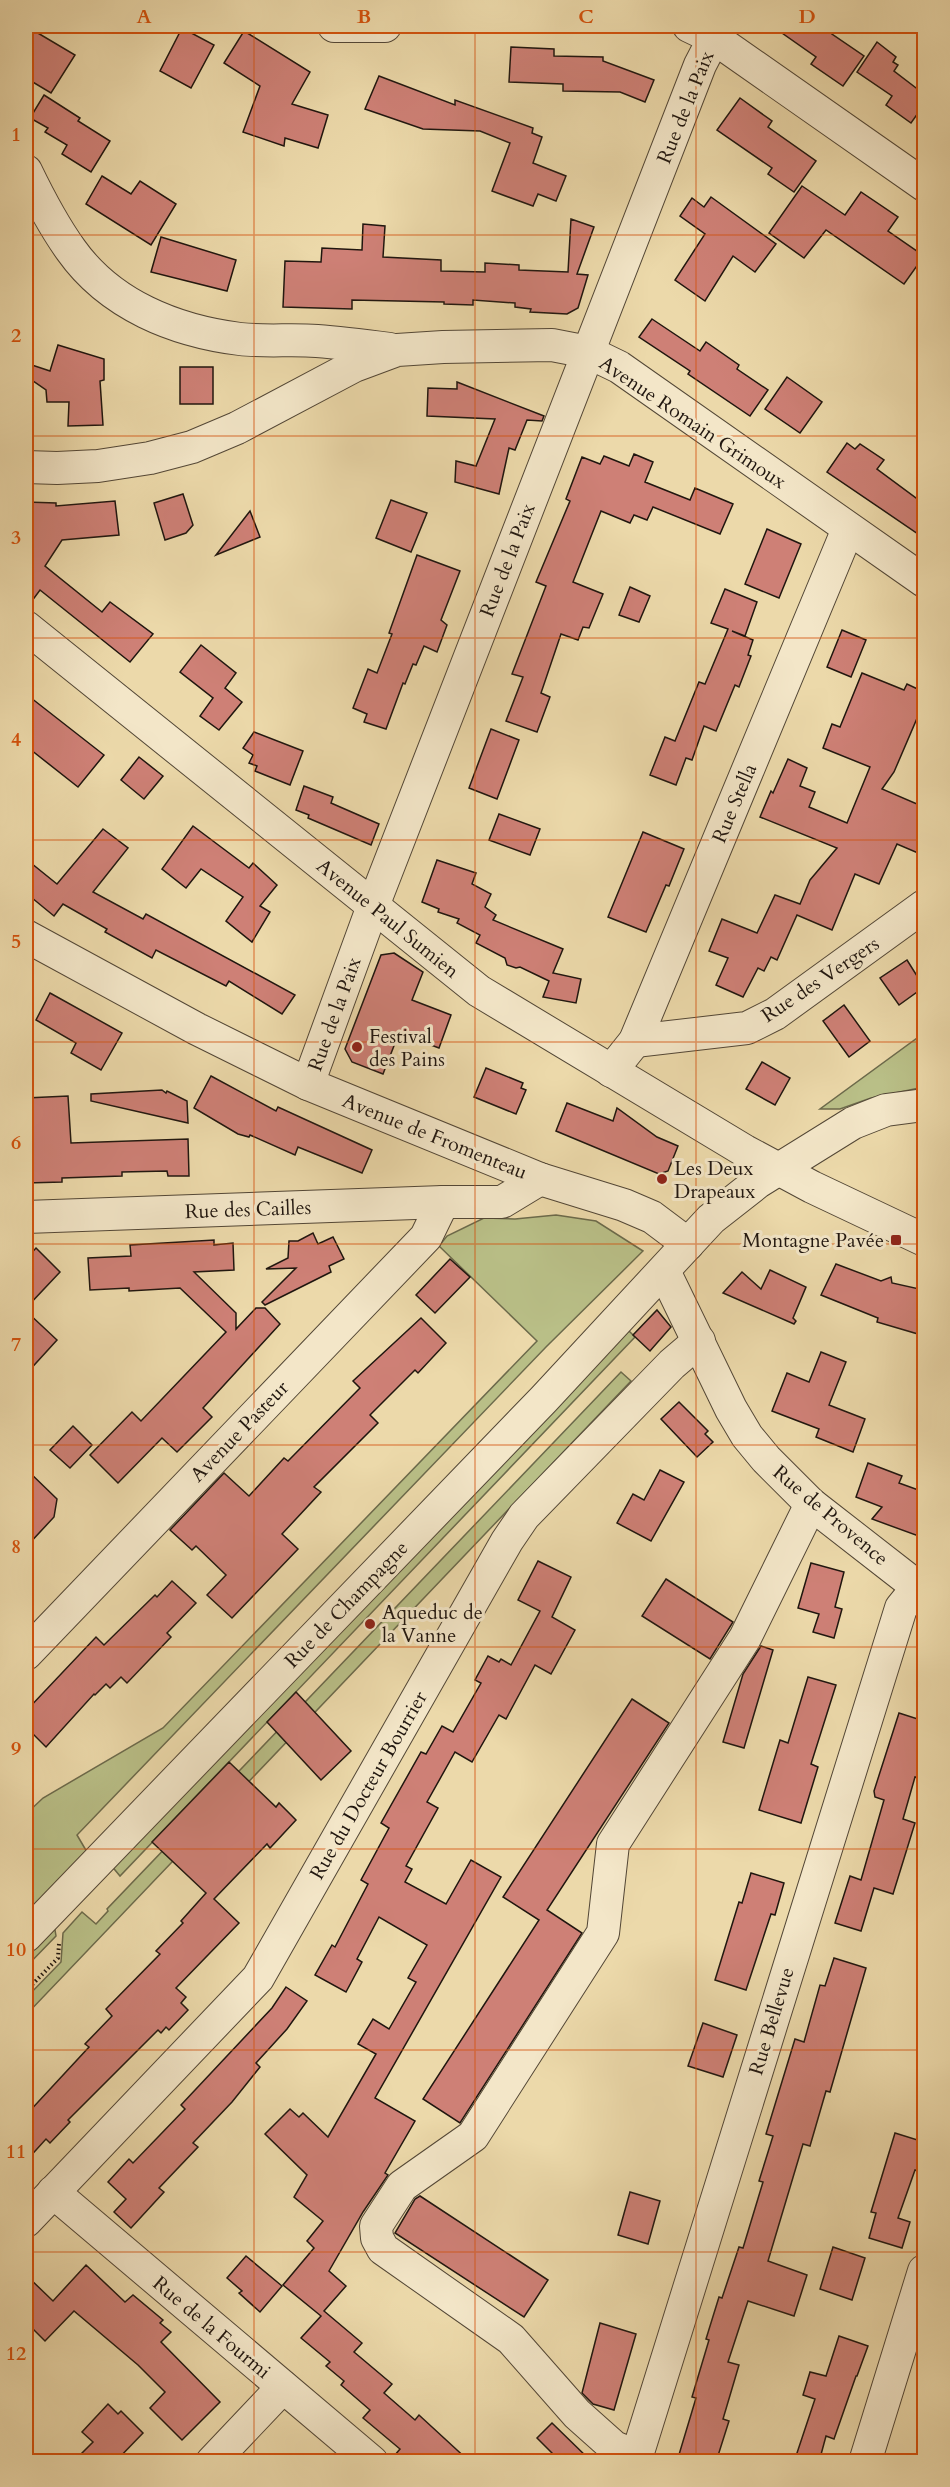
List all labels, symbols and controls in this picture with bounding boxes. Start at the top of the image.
text: A [136,3,152,30]
text: B [357,3,371,30]
text: C [578,3,594,30]
text: D [798,3,816,30]
street label: Rue de la Paix [651,47,720,168]
text: 1 [11,121,21,148]
text: 2 [11,322,21,349]
street label: Avenue Romain Grimoux [594,350,792,495]
street label: Rue de la Paix [473,499,542,621]
text: 3 [11,524,21,551]
text: 4 [11,726,21,753]
street label: Rue Stella [706,759,763,847]
street label: Avenue Paul Sumien [311,852,465,985]
text: 5 [11,928,21,955]
street label: Rue des Vergers [756,930,884,1029]
street label: Rue de la Paix [301,953,368,1075]
place label: Festival des Pains [369,1023,445,1073]
marker: Festival des Pains [350,1040,364,1054]
street label: Avenue de Fromenteau [338,1087,531,1186]
text: 6 [11,1129,21,1156]
place label: Les Deux Drapeaux [674,1155,756,1205]
marker: Les Deux Drapeaux [655,1172,669,1186]
street label: Rue des Cailles [184,1194,312,1225]
place label: Montagne Pavée [742,1227,884,1254]
marker: Montagne Pavée [889,1233,903,1247]
text: 7 [11,1331,21,1358]
street label: Avenue Pasteur [184,1374,295,1488]
street label: Rue de Provence [767,1459,894,1572]
text: 8 [11,1533,21,1560]
street label: Rue de Champagne [279,1535,414,1674]
place label: Aqueduc de la Vanne [382,1599,483,1649]
marker: Aqueduc de la Vanne [363,1617,377,1631]
street label: Rue du Docteur Bourrier [303,1685,434,1884]
text: 9 [11,1735,21,1762]
text: 10 [6,1936,26,1963]
street label: Rue Bellevue [742,1964,801,2078]
text: 11 [6,2138,26,2165]
street label: Rue de la Fourmi [147,2270,277,2385]
text: 12 [6,2340,26,2367]

